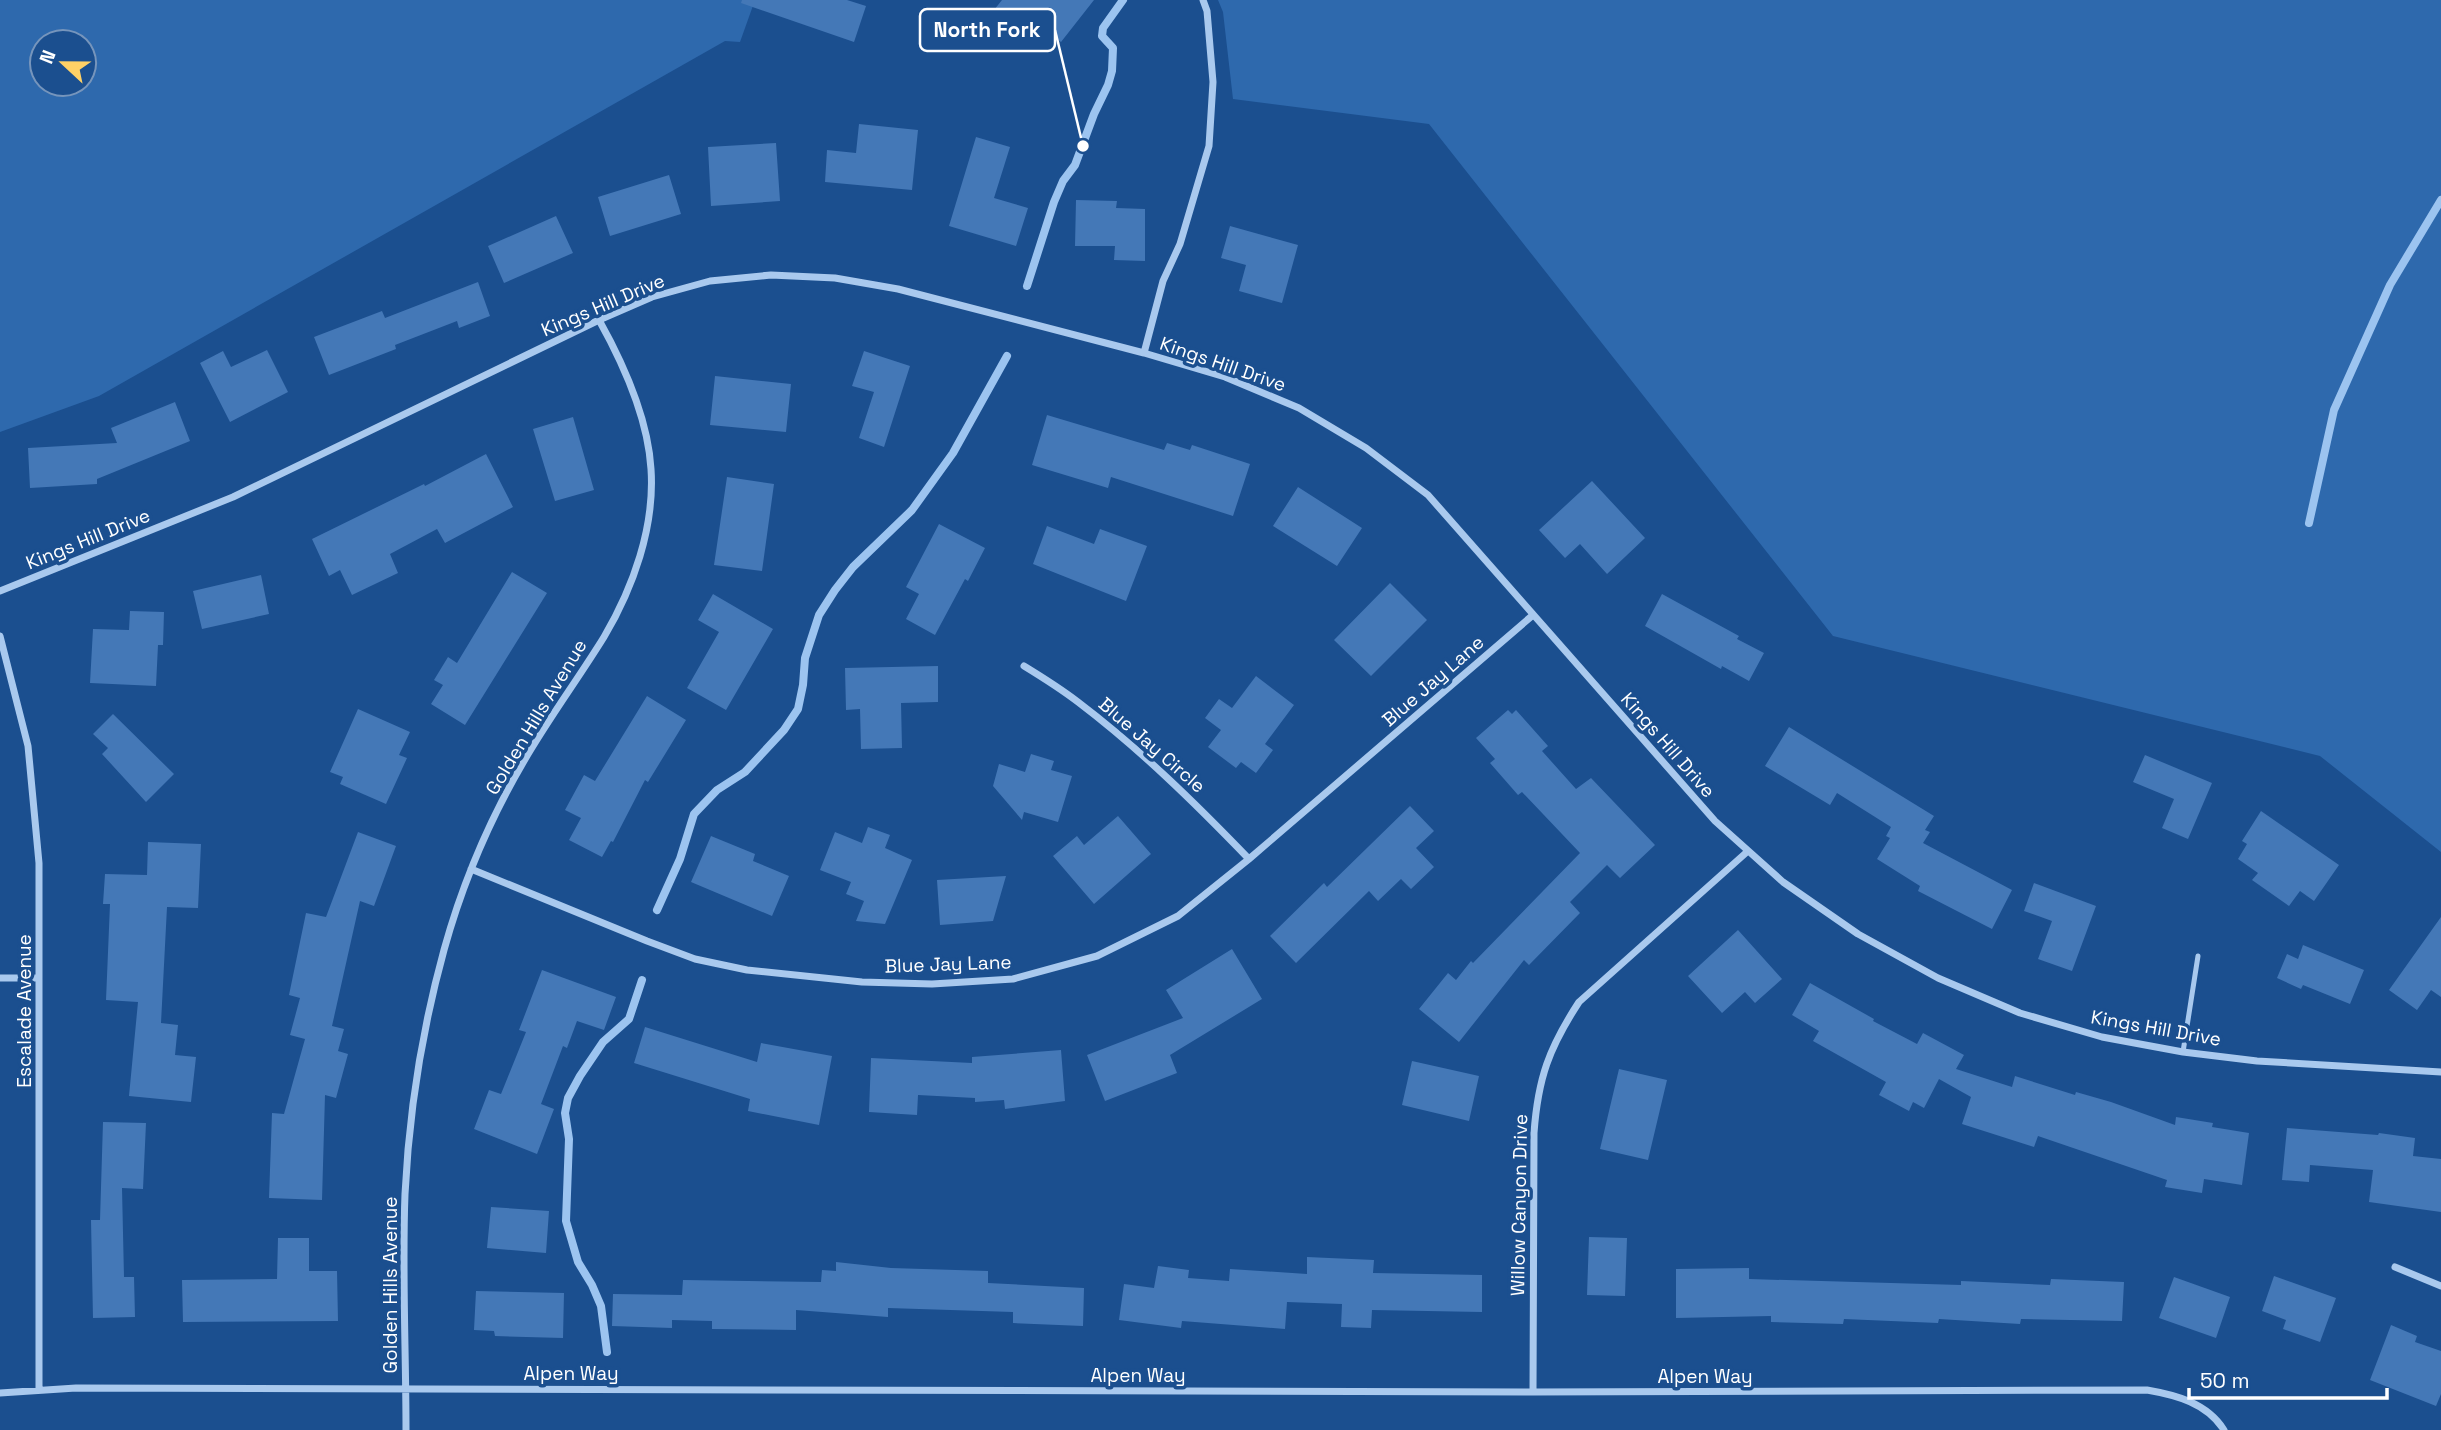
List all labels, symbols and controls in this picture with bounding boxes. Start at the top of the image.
callout: North Fork [920,9,1055,51]
text: North Fork [933,16,1041,43]
north arrow [28,28,98,98]
text: N [34,46,62,67]
street label: Kings Hill Drive [537,268,669,342]
street label: Kings Hill Drive [1157,331,1289,397]
street label: Kings Hill Drive [22,503,154,575]
street label: Blue Jay Lane [1377,630,1489,732]
street label: Golden Hills Avenue [480,635,592,799]
street label: Kings Hill Drive [1615,687,1721,803]
street label: Blue Jay Circle [1093,692,1211,798]
street label: Escalade Avenue [12,934,37,1088]
street label: Blue Jay Lane [884,949,1012,979]
street label: Kings Hill Drive [2089,1004,2223,1052]
street label: Willow Canyon Drive [1505,1114,1533,1296]
street label: Golden Hills Avenue [378,1196,403,1374]
scale bar [2189,1356,2387,1400]
street label: Alpen Way [523,1361,619,1386]
street label: Alpen Way [1090,1363,1186,1388]
street label: Alpen Way [1657,1364,1753,1389]
text: 50 m [2200,1367,2250,1394]

